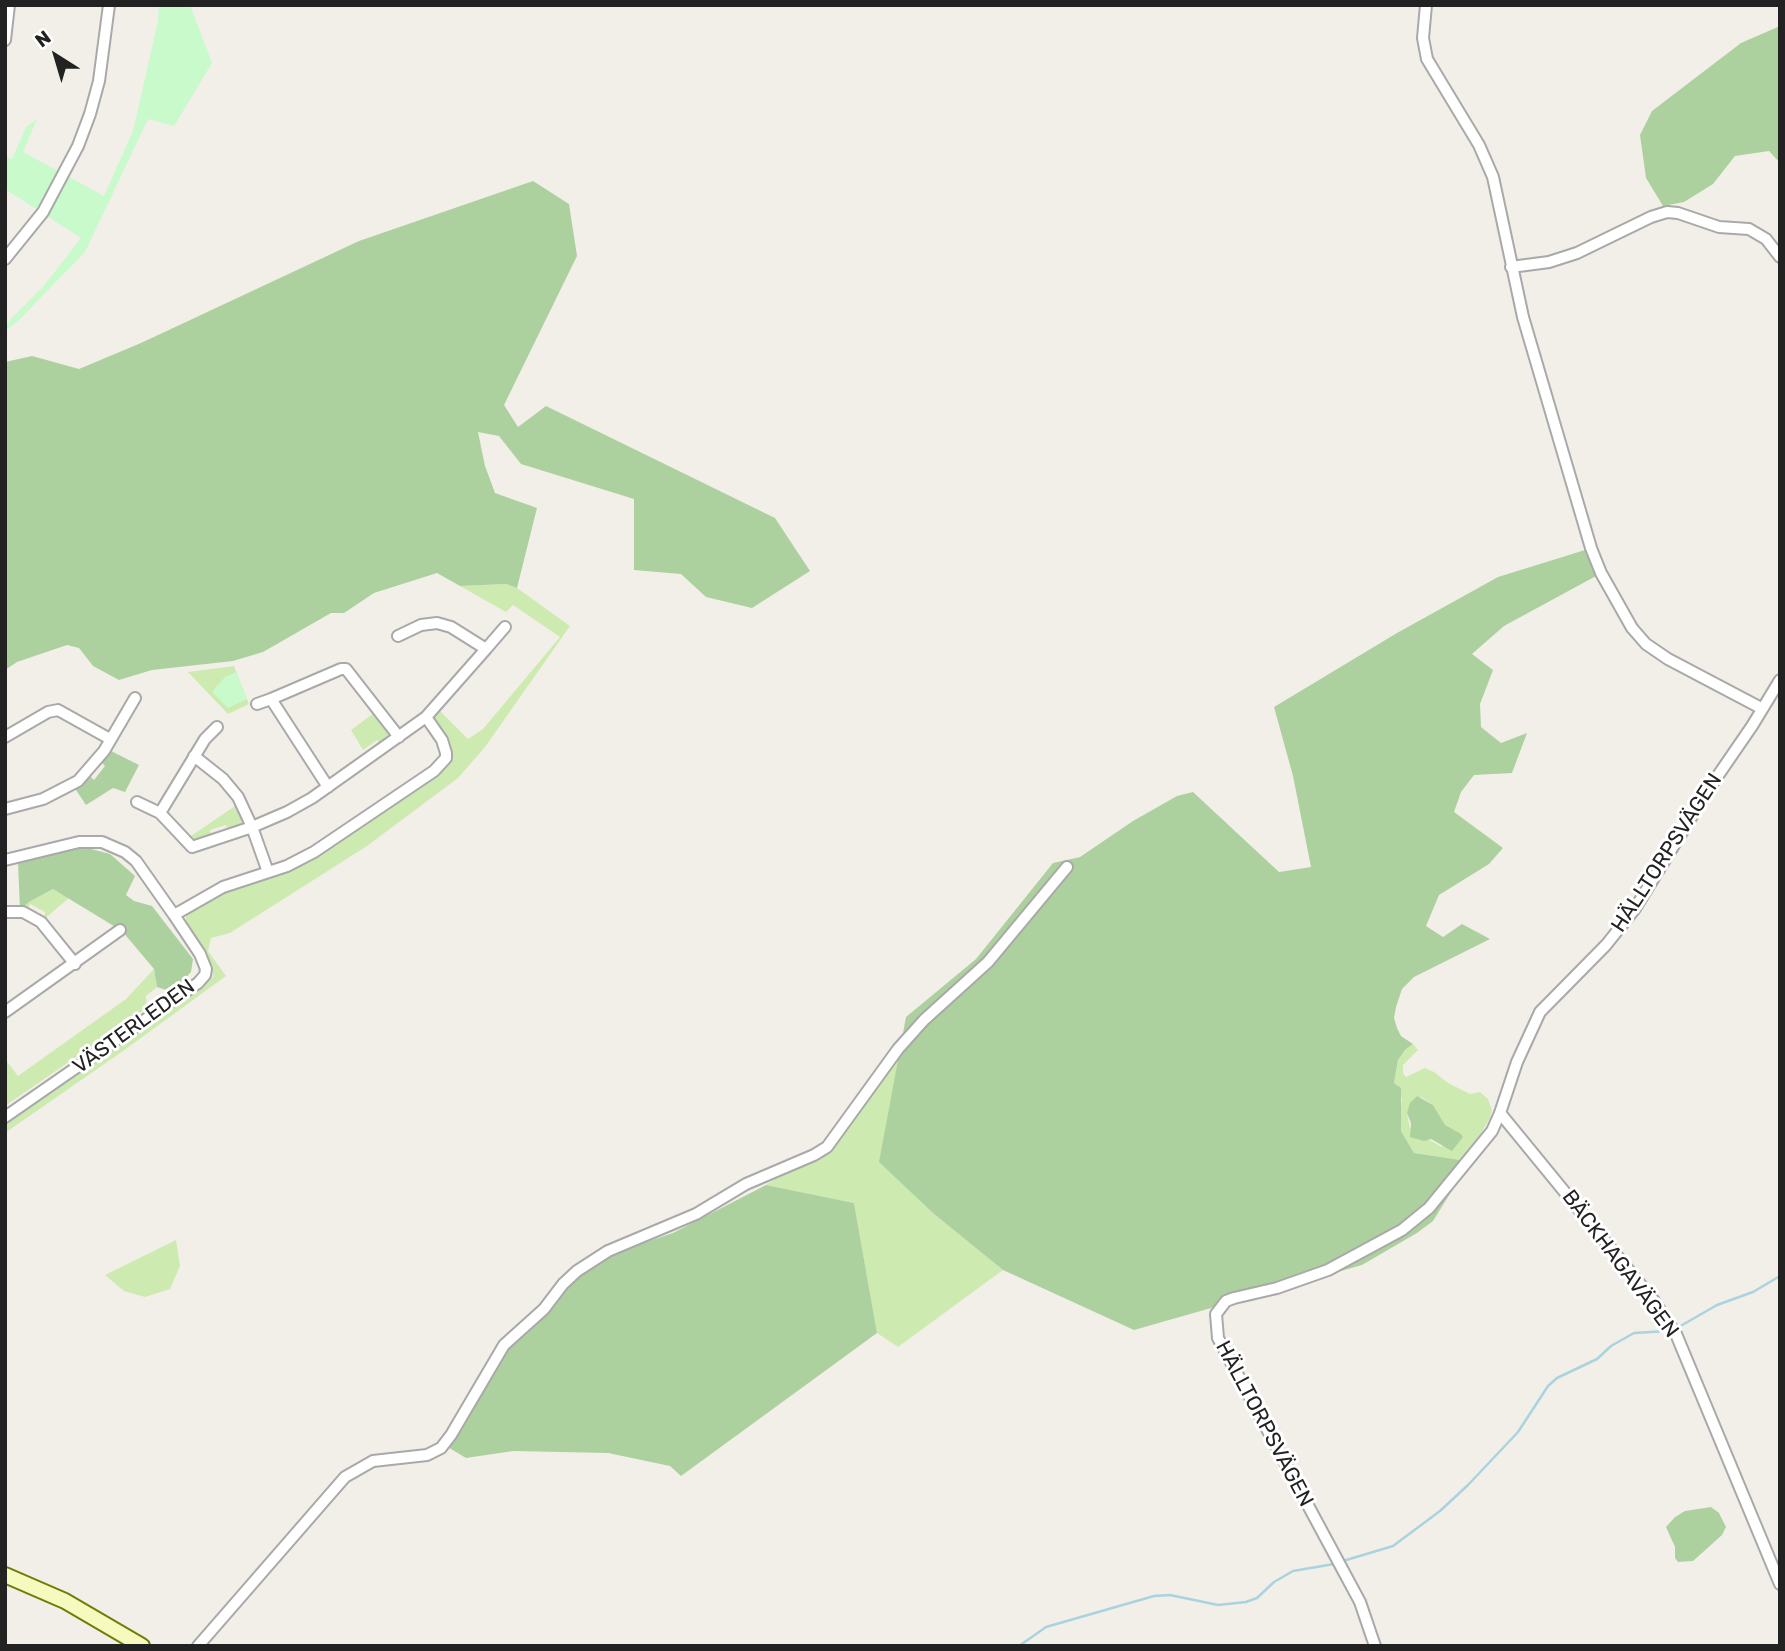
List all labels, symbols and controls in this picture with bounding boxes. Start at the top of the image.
north arrow [21,21,91,91]
text: N [31,26,55,52]
street label: HÄLLTORPSVÄGEN [1606,769,1728,937]
street label: VÄSTERLEDEN [68,974,200,1080]
street label: BÄCKHAGAVÄGEN [1556,1185,1684,1343]
street label: HÄLLTORPSVÄGEN [1210,1337,1318,1511]

